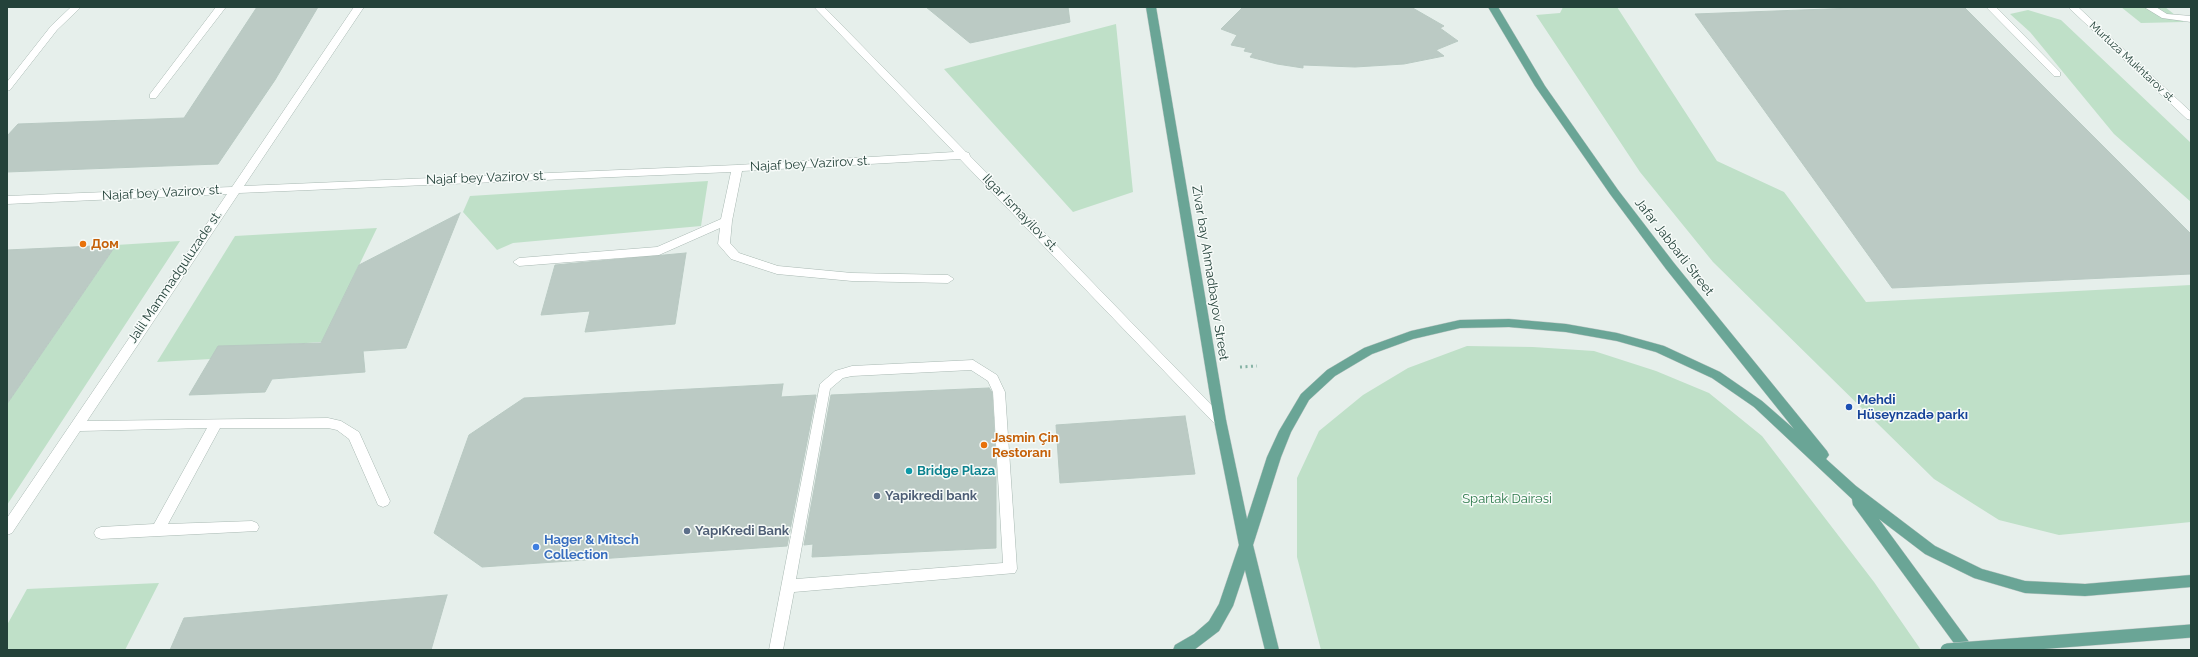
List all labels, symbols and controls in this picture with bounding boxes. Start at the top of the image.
street label: Murtuza Mukhtarov st. [2086,19,2178,105]
street label: Najaf bey Vazirov st. [750,153,870,175]
street label: Najaf bey Vazirov st. [426,168,546,188]
street label: Ilgar Ismayilov st. [979,171,1061,255]
street label: Najaf bey Vazirov st. [102,182,222,204]
street label: Zivar bay Ahmadbayov Street [1188,184,1232,362]
street label: Jafar Jabbarli Street [1631,195,1717,299]
street label: Jalil Mammadguluzade st. [125,208,225,346]
place label: Дом [91,236,119,252]
marker: Дом [78,239,88,249]
place label: Mehdi Hüseynzadə parkı [1857,392,1968,423]
marker: Mehdi Hüseynzadə parkı [1844,402,1854,412]
place label: Jasmin Çin Restoranı [992,430,1059,461]
marker: Jasmin Çin Restoranı [979,440,989,450]
place label: Bridge Plaza [917,463,995,479]
marker: Bridge Plaza [904,466,914,476]
place label: Yapikredi bank [885,488,977,504]
marker: Yapikredi bank [872,491,882,501]
park label: Spartak Dairəsi [1462,491,1552,507]
place label: YapıKredi Bank [695,523,789,539]
marker: YapıKredi Bank [682,526,692,536]
place label: Hager & Mitsch Collection [544,532,639,563]
marker: Hager & Mitsch Collection [531,542,541,552]

